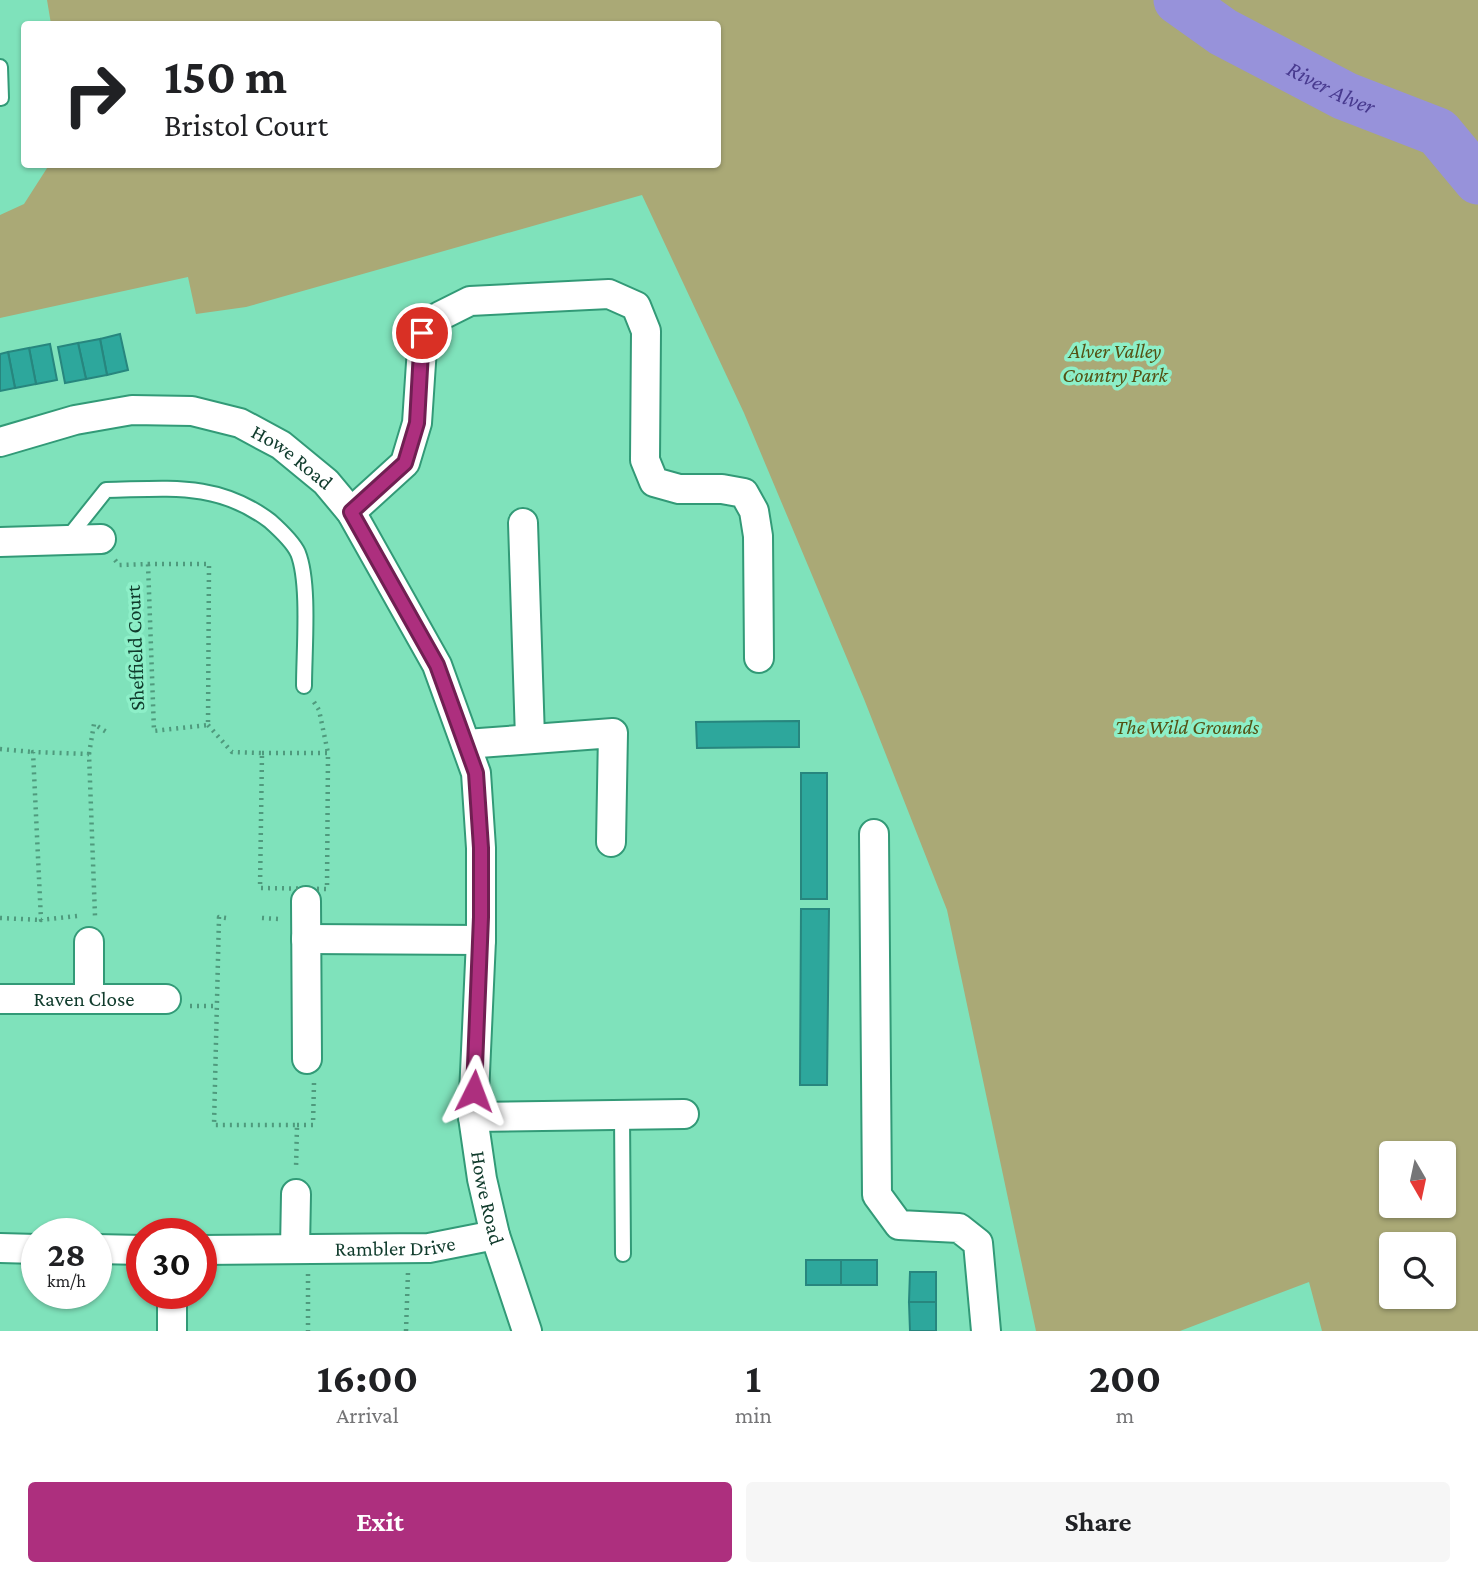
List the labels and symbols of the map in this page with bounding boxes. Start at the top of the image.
water label: River Alver [1283,55,1380,120]
pin [392,303,452,363]
park label: Alver Valley Country Park [1062,339,1169,387]
street label: Howe Road [247,419,338,495]
street label: Sheffield Court [121,584,149,711]
park label: The Wild Grounds [1115,715,1259,739]
street label: Raven Close [34,987,134,1011]
position arrow [437,1054,511,1128]
north arrow [1379,1141,1456,1218]
street label: Howe Road [466,1149,509,1248]
speed limit sign: 30 [126,1218,217,1309]
street label: Rambler Drive [334,1231,457,1261]

